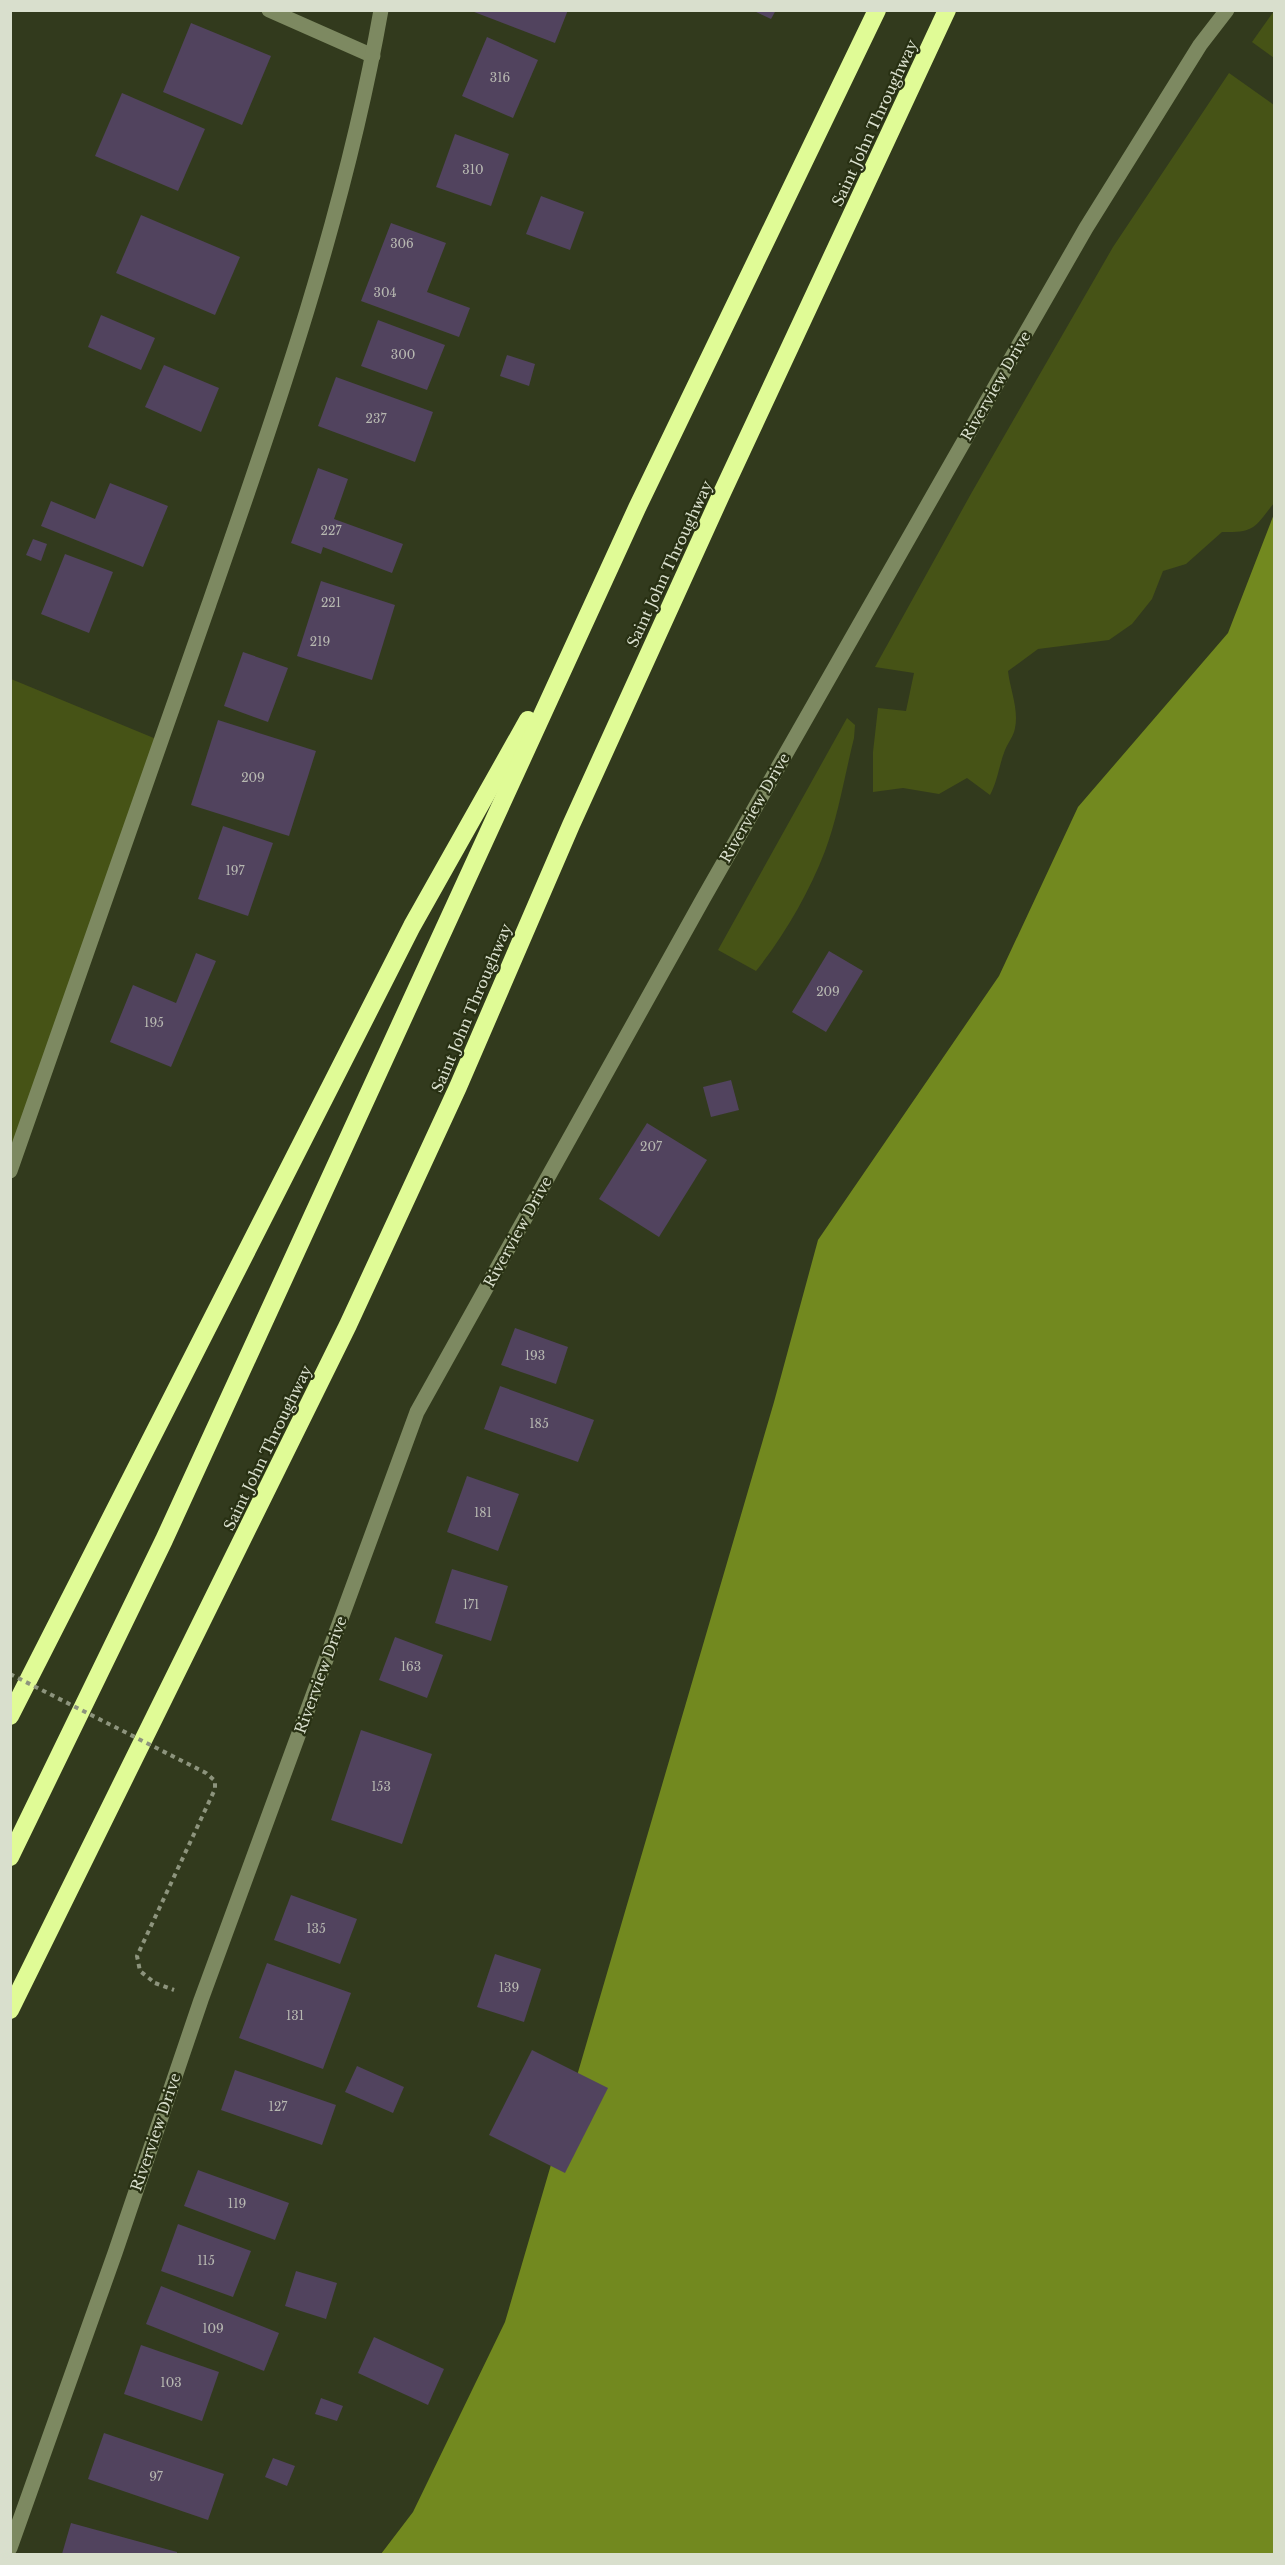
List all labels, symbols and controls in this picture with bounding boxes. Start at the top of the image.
street label: Saint John Throughway [828,36,922,209]
house number: 316 [490,70,511,85]
house number: 310 [462,162,484,177]
house number: 306 [390,236,414,251]
house number: 304 [374,285,396,300]
street label: Riverview Drive [956,327,1035,444]
house number: 300 [391,347,415,362]
house number: 237 [366,411,387,426]
street label: Saint John Throughway [623,477,717,650]
house number: 227 [321,523,342,538]
house number: 221 [321,595,341,610]
house number: 219 [310,634,330,649]
street label: Riverview Drive [715,749,794,866]
house number: 209 [241,770,265,785]
house number: 197 [225,863,246,878]
street label: Saint John Throughway [427,920,516,1095]
house number: 209 [816,984,840,999]
house number: 195 [144,1015,164,1030]
house number: 207 [640,1139,663,1154]
street label: Riverview Drive [479,1173,556,1290]
house number: 193 [525,1348,545,1363]
street label: Saint John Throughway [219,1362,316,1534]
house number: 185 [529,1416,549,1431]
house number: 181 [474,1505,492,1520]
house number: 171 [463,1597,479,1612]
street label: Riverview Drive [290,1613,351,1736]
house number: 163 [401,1659,421,1674]
house number: 153 [371,1779,391,1794]
house number: 135 [306,1921,326,1936]
house number: 139 [499,1980,519,1995]
house number: 131 [286,2008,304,2023]
street label: Riverview Drive [126,2070,185,2193]
house number: 127 [269,2099,288,2114]
house number: 119 [228,2196,246,2211]
house number: 115 [197,2253,215,2268]
house number: 109 [202,2321,224,2336]
house number: 103 [160,2375,182,2390]
house number: 97 [149,2469,164,2484]

